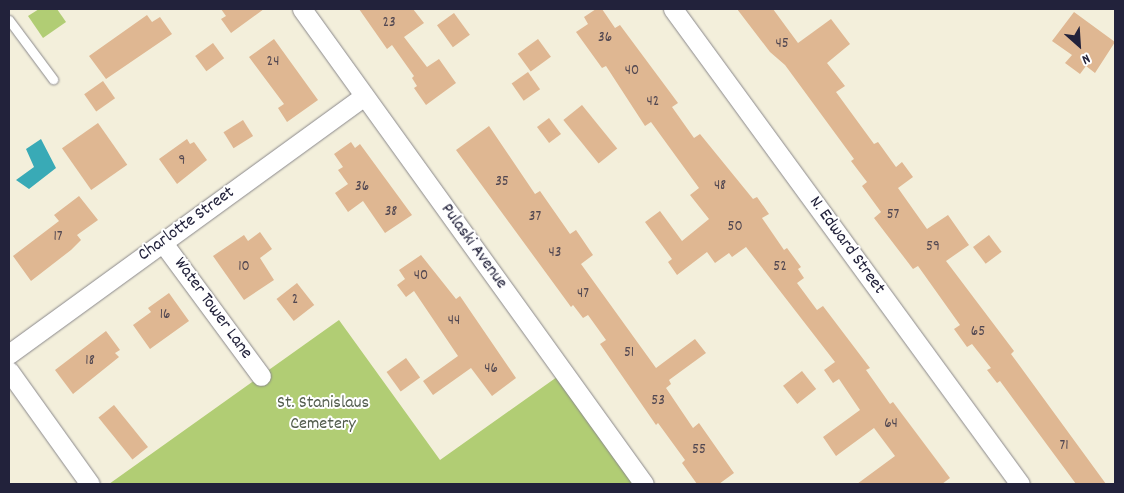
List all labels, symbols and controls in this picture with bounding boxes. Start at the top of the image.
house number: 23 [382,15,396,33]
north arrow [1054,20,1104,70]
house number: 36 [598,30,612,48]
house number: 45 [775,36,789,54]
text: N [1078,48,1093,69]
house number: 24 [267,54,279,72]
house number: 40 [625,63,639,81]
house number: 42 [647,94,659,112]
house number: 9 [179,153,185,171]
house number: 35 [495,174,509,192]
house number: 48 [714,178,726,196]
house number: 36 [355,179,369,197]
street label: Charlotte Street [135,183,239,267]
street label: N. Edward Street [803,193,889,299]
street label: Pulaski Avenue [435,200,511,294]
house number: 38 [385,204,397,222]
house number: 57 [887,207,899,225]
house number: 37 [529,209,541,227]
house number: 50 [727,219,743,237]
house number: 17 [53,229,63,247]
house number: 59 [926,239,940,257]
house number: 43 [549,245,561,263]
street label: Water Tower Lane [168,254,256,364]
house number: 10 [238,259,250,277]
house number: 52 [773,259,787,277]
house number: 40 [414,268,428,286]
house number: 47 [577,286,589,304]
house number: 2 [292,292,298,310]
house number: 16 [160,307,170,325]
house number: 44 [448,313,460,331]
house number: 65 [971,324,985,342]
house number: 51 [624,345,634,363]
house number: 18 [85,353,95,371]
house number: 46 [484,361,498,379]
house number: 53 [651,393,665,411]
park label: St. Stanislaus Cemetery [277,394,369,436]
house number: 64 [884,416,898,434]
house number: 71 [1059,438,1069,456]
house number: 55 [692,442,706,460]

